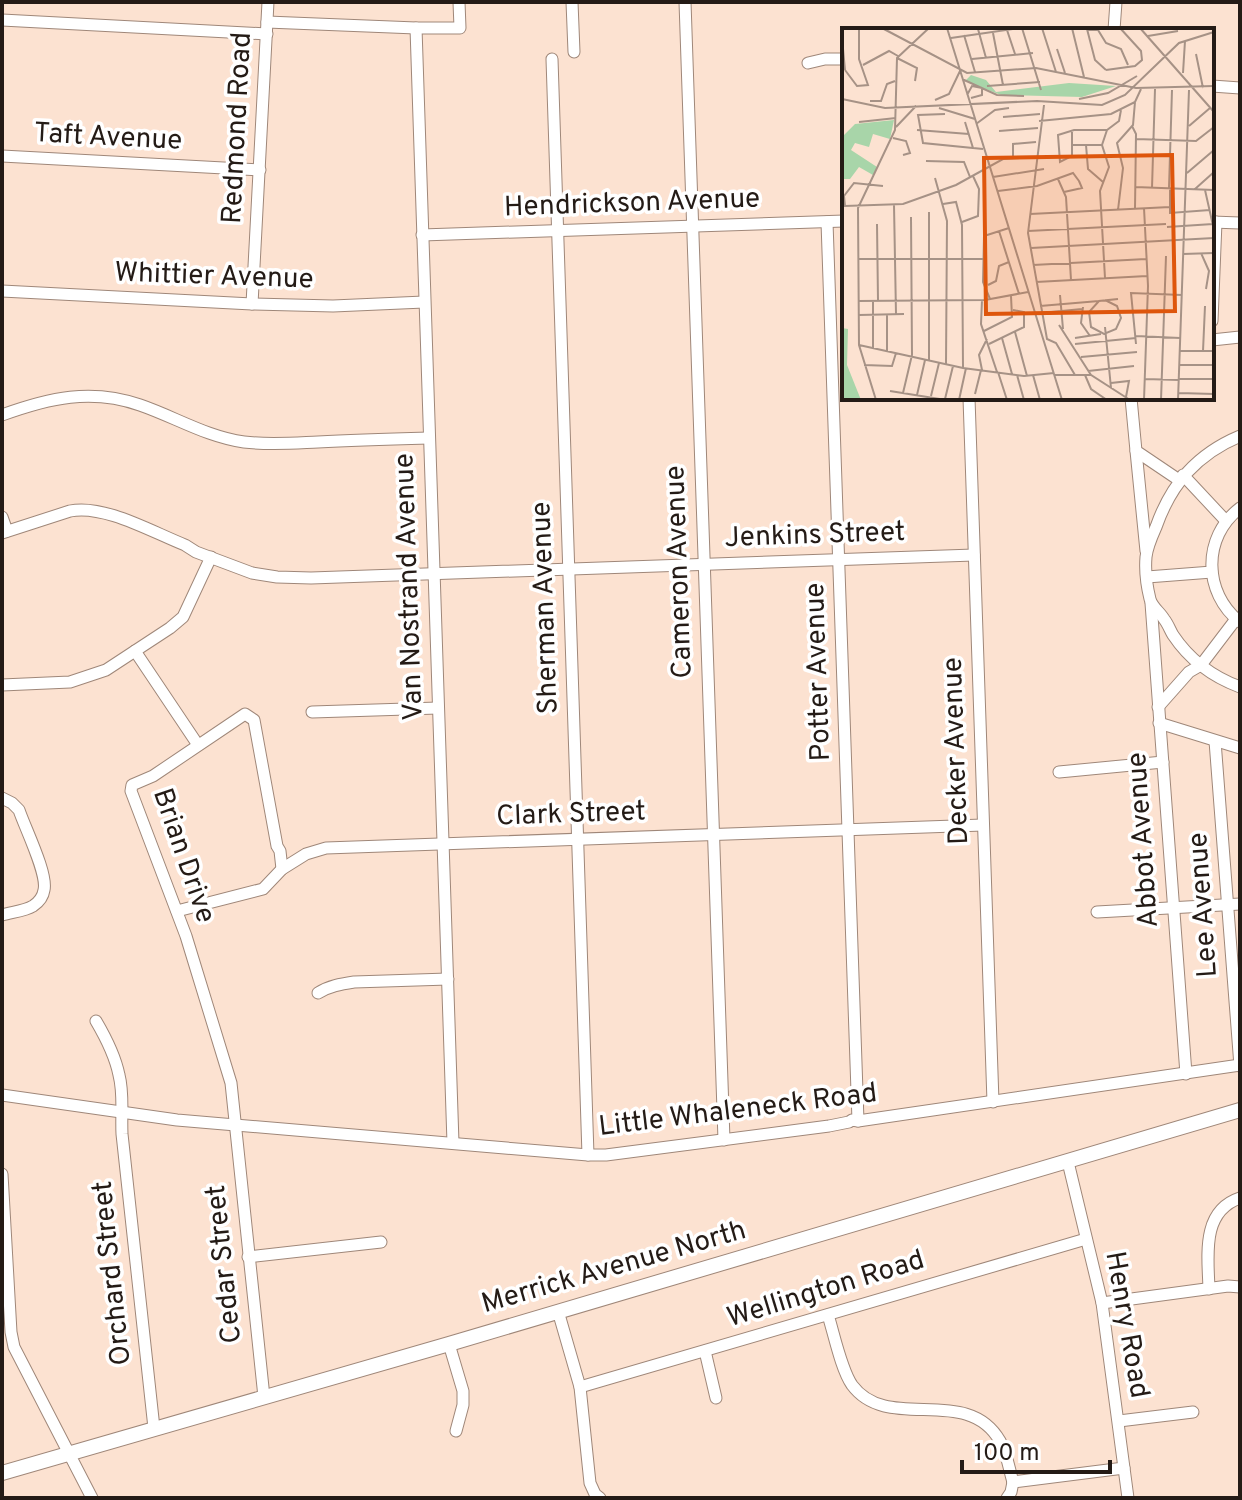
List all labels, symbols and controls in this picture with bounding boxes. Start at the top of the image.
inset map [842,28,1214,400]
street label: Redmond Road [215,31,261,225]
street label: Taft Avenue [33,116,183,160]
street label: Hendrickson Avenue [503,182,761,226]
street label: Whittier Avenue [114,256,314,298]
street label: Van Nostrand Avenue [387,453,433,721]
street label: Cameron Avenue [658,465,702,679]
street label: Sherman Avenue [524,501,568,715]
street label: Jenkins Street [724,515,906,557]
street label: Potter Avenue [798,582,840,762]
street label: Decker Avenue [936,657,978,845]
street label: Abbot Avenue [1120,751,1168,929]
street label: Brian Drive [143,784,223,928]
street label: Clark Street [496,794,646,836]
street label: Lee Avenue [1181,831,1227,979]
street label: Little Whaleneck Road [597,1076,879,1146]
street label: Orchard Street [85,1179,141,1367]
street label: Cedar Street [199,1183,251,1345]
street label: Merrick Avenue North [478,1213,750,1323]
street label: Wellington Road [723,1243,929,1337]
street label: Henry Road [1095,1249,1157,1401]
scale bar [962,1424,1110,1474]
text: 100 m [974,1439,1040,1469]

